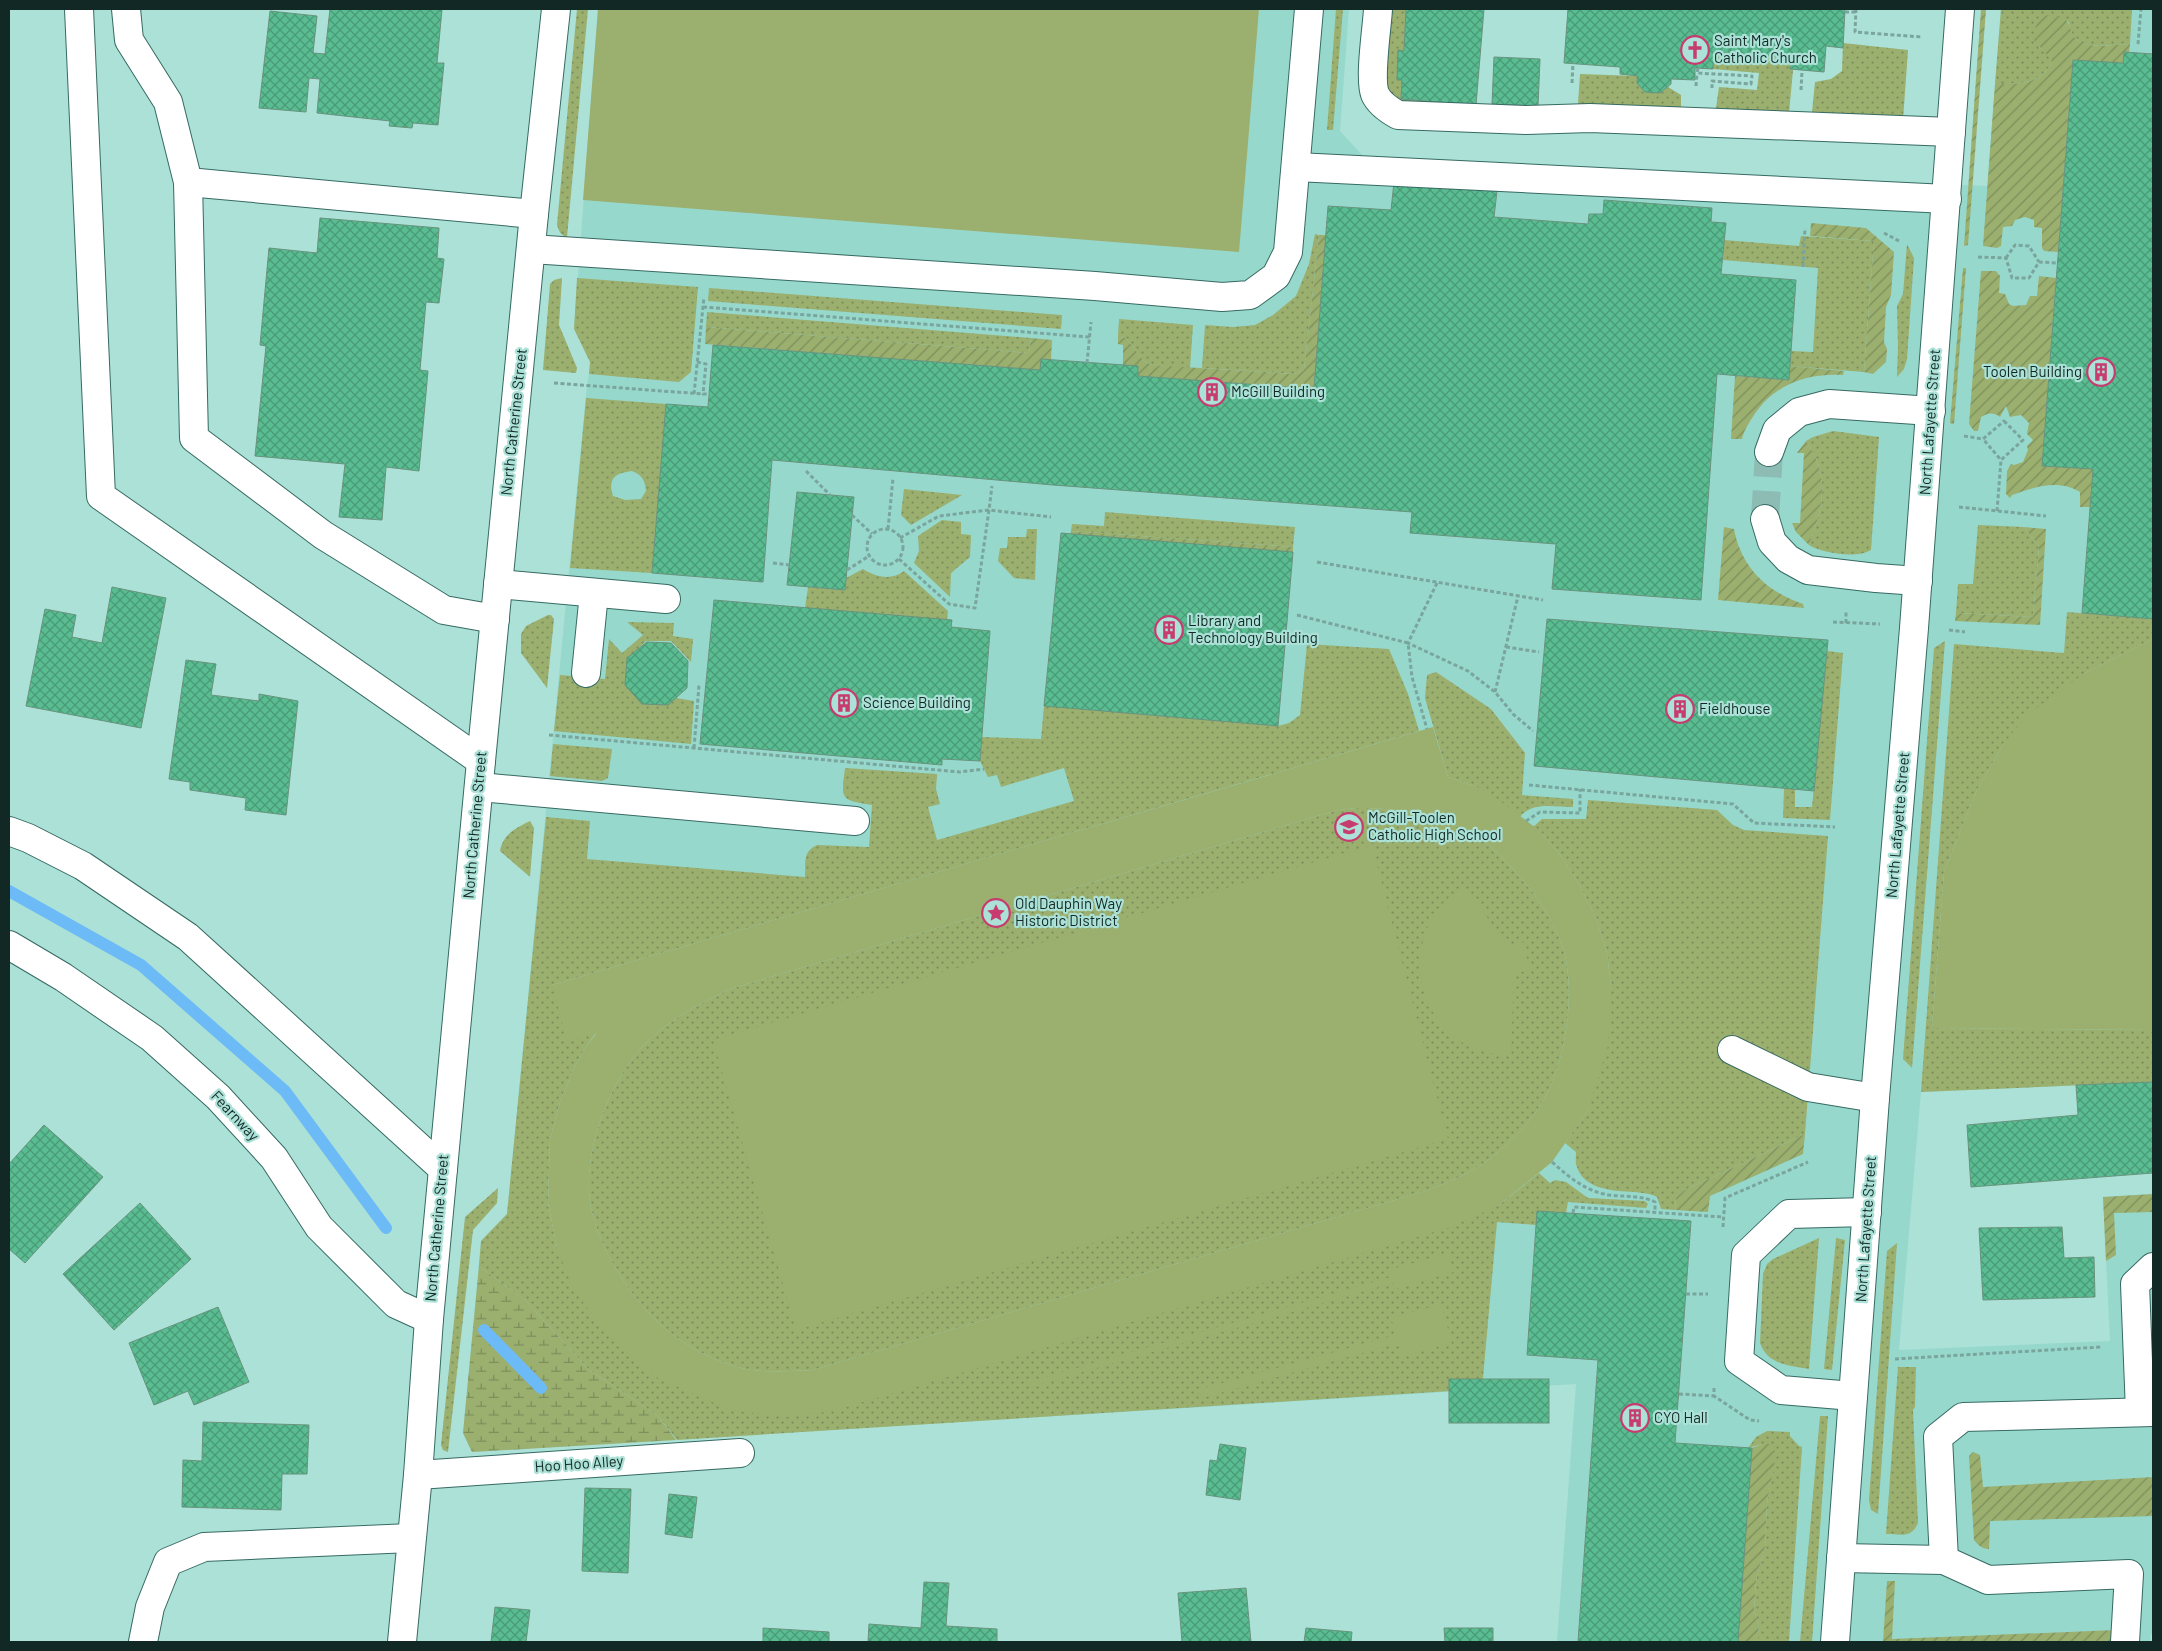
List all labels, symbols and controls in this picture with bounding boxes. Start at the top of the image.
place label: Saint Mary's Catholic Church [1714,31,1817,66]
church icon: Saint Mary's Catholic Church [1680,35,1710,65]
street label: North Catherine Street [496,347,530,496]
street label: North Lafayette Street [1915,348,1943,496]
building icon: Toolen Building [2086,357,2116,387]
place label: Toolen Building [1983,362,2082,380]
building icon: McGill Building [1197,377,1227,407]
place label: McGill Building [1231,382,1325,400]
place label: Library and Technology Building [1188,611,1318,646]
building icon: Library and Technology Building [1154,615,1184,645]
building icon: Science Building [829,688,859,718]
place label: Science Building [863,693,971,711]
building icon: Fieldhouse [1665,694,1695,724]
place label: Fieldhouse [1699,699,1770,717]
street label: North Catherine Street [459,751,489,899]
street label: North Lafayette Street [1882,751,1912,899]
place label: McGill-Toolen Catholic High School [1368,808,1501,843]
school or university icon: McGill-Toolen Catholic High School [1334,812,1364,842]
place label: Old Dauphin Way Historic District [1015,894,1122,929]
place icon: Old Dauphin Way Historic District [981,898,1011,928]
street label: Fearnway [208,1086,264,1144]
street label: North Catherine Street [421,1154,451,1302]
street label: North Lafayette Street [1851,1155,1879,1303]
building icon: CYO Hall [1620,1403,1650,1433]
place label: CYO Hall [1654,1408,1708,1426]
street label: Hoo Hoo Alley [534,1451,624,1475]

